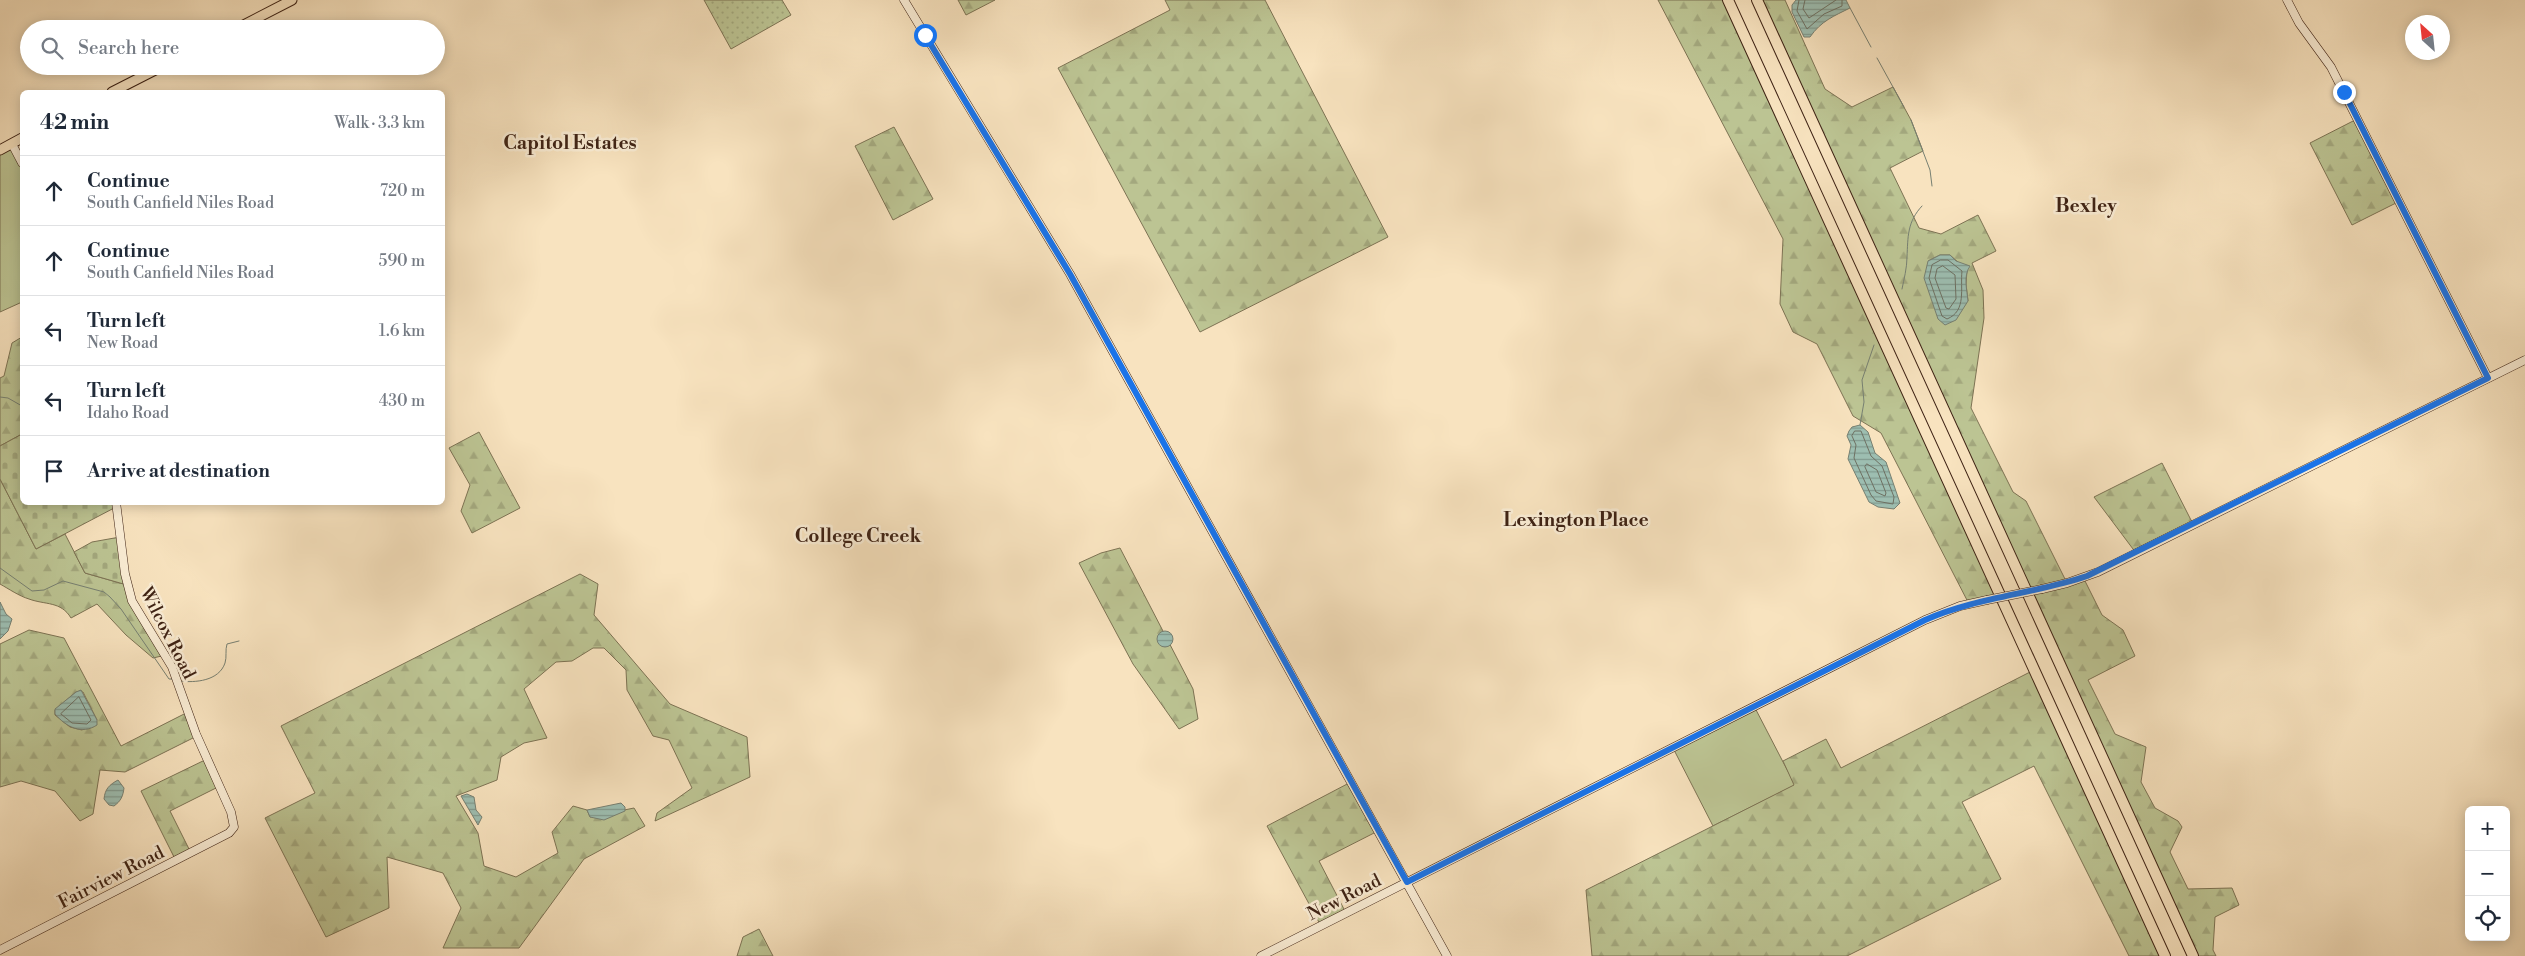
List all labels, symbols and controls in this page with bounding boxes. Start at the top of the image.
north arrow [2405,15,2450,60]
search box [20,20,445,75]
route start [914,24,937,47]
icon: search [38,34,66,62]
text: Search here [78,36,179,60]
route end [2333,81,2356,104]
text: 42 min [40,110,109,136]
text: Walk · 3.3 km [334,113,425,133]
district label: Capitol Estates [503,131,637,155]
text: Continue [87,169,170,193]
icon: ahead [40,177,68,205]
text: 720 m [380,181,425,201]
text: South Canfield Niles Road [87,193,274,213]
district label: Bexley [2055,194,2117,218]
text: Continue [87,239,170,263]
icon: ahead [40,247,68,275]
text: 590 m [379,251,425,271]
text: South Canfield Niles Road [87,263,274,283]
text: Turn left [87,309,166,333]
icon: left [40,317,68,345]
text: 1.6 km [379,321,425,341]
text: New Road [87,333,158,353]
text: Turn left [87,379,166,403]
icon: left [40,387,68,415]
text: 430 m [379,391,425,411]
text: Idaho Road [87,403,169,423]
icon: arrive [40,457,68,485]
text: Arrive at destination [87,459,270,483]
district label: Lexington Place [1503,508,1649,532]
district label: College Creek [795,524,922,548]
street label: Wilcox Road [134,582,201,684]
map controls [2465,806,2510,941]
button: + [2465,806,2510,851]
street label: Fairview Road [54,841,169,914]
button: − [2465,851,2510,896]
street label: New Road [1303,869,1386,926]
button: locate [2465,896,2510,941]

